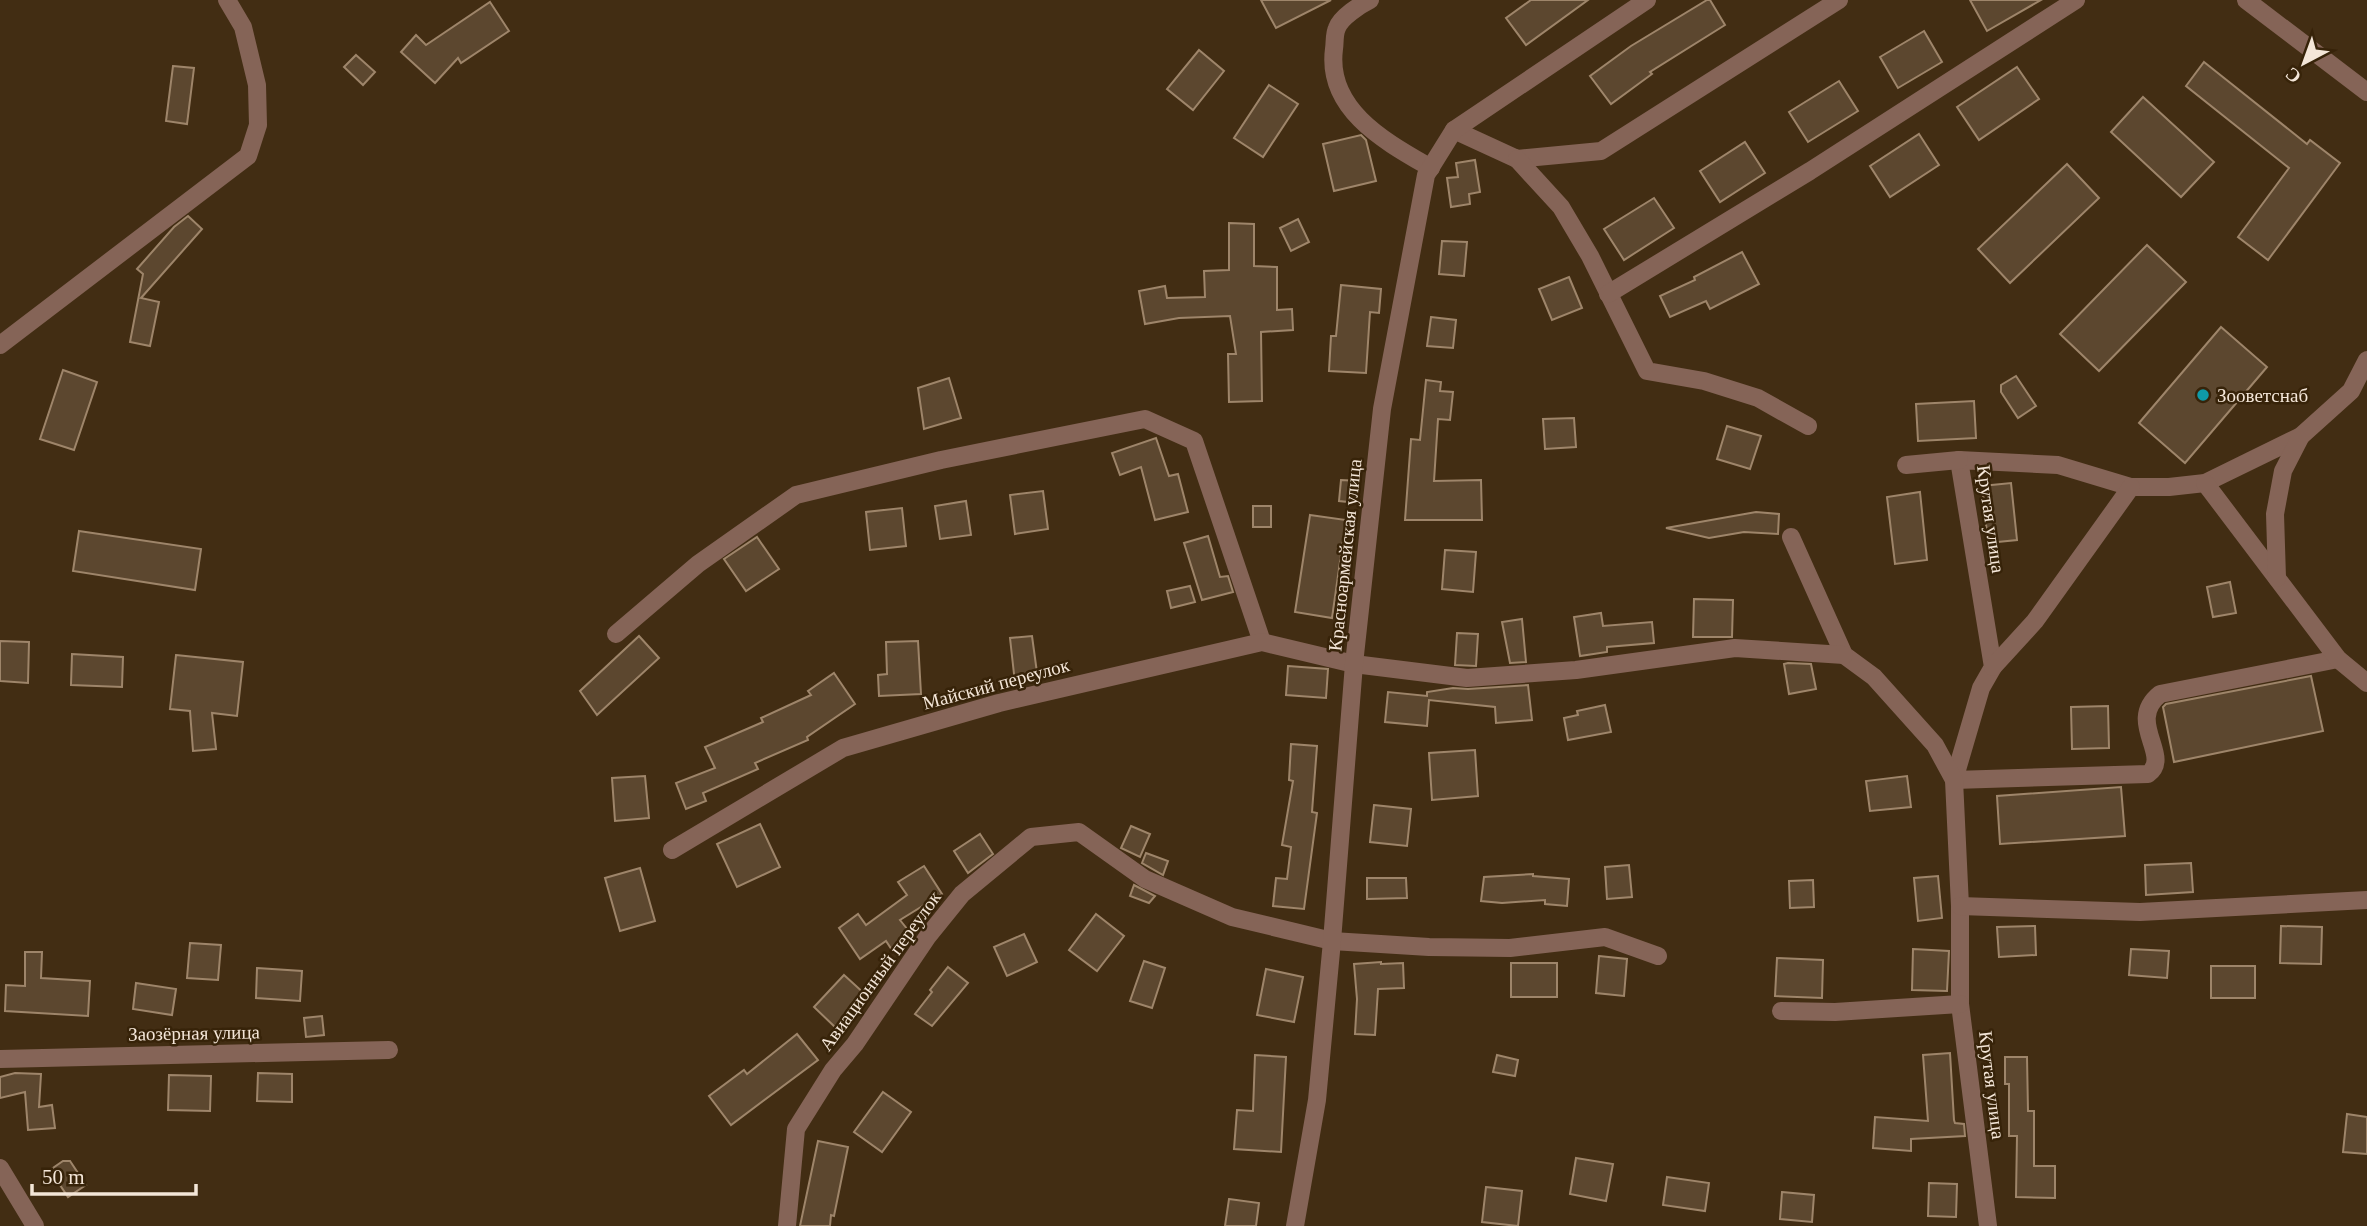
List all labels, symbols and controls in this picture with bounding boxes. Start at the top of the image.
north arrow [2269,28,2339,98]
text: С [2281,63,2305,88]
place label: Зооветснаб [2217,385,2308,406]
marker: Зооветснаб [2195,387,2211,403]
street label: Красноармейская улица [1324,457,1366,652]
street label: Крутая улица [1973,464,2009,575]
street label: Майский переулок [920,654,1072,714]
street label: Авиационный переулок [815,887,945,1055]
street label: Заозёрная улица [128,1021,261,1045]
street label: Крутая улица [1975,1030,2009,1141]
scale bar [32,1152,196,1196]
text: 50 m [42,1165,85,1189]

